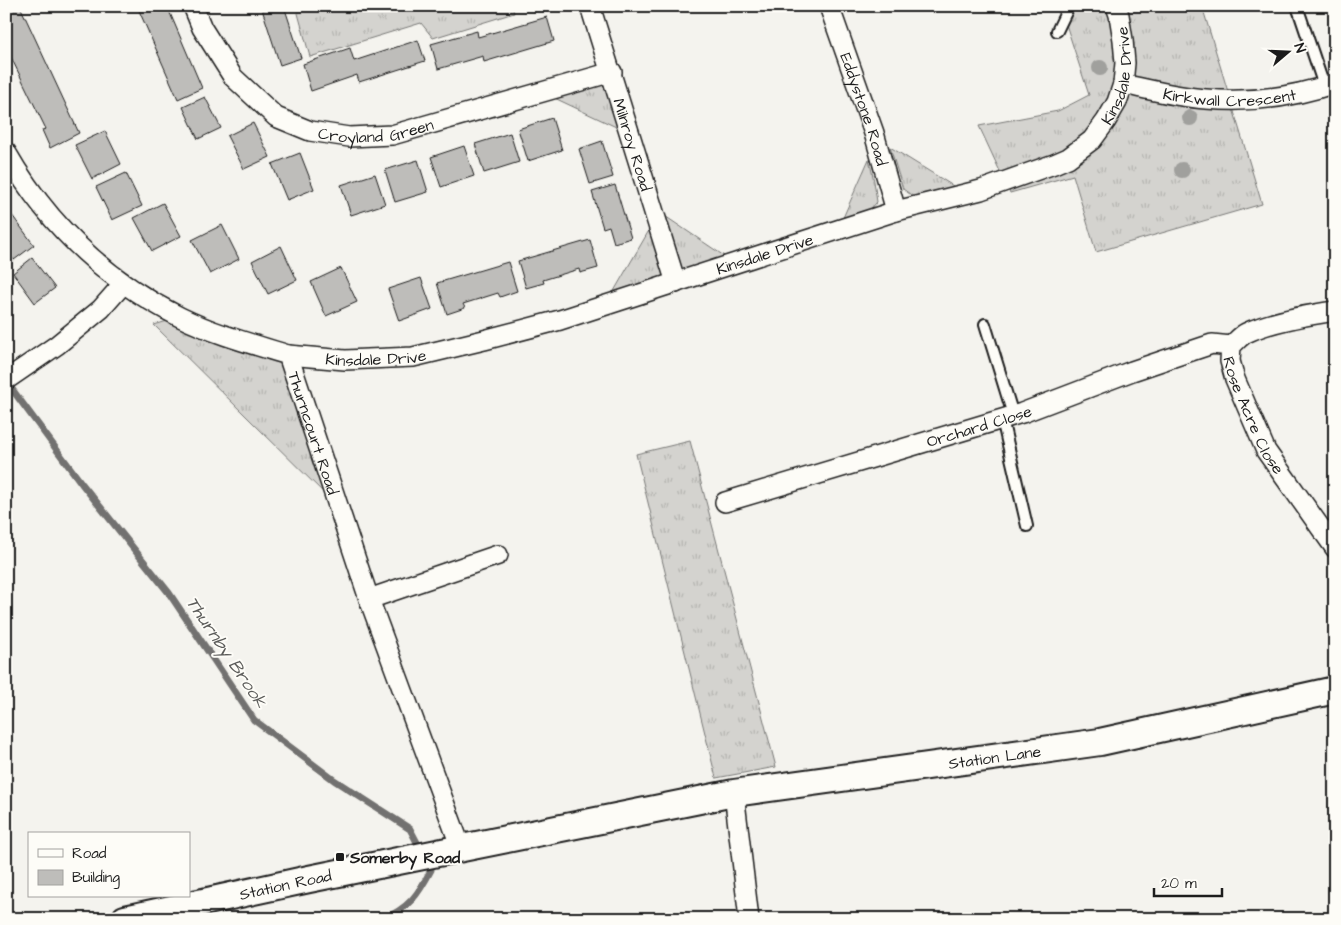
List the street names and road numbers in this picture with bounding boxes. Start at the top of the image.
street label: Kinsdale Drive [1096,25,1137,129]
street label: Eddystone Road [834,50,893,168]
street label: Kirkwall Crescent [1161,83,1299,112]
street label: Milnroy Road [607,96,657,194]
street label: Croyland Green [317,114,436,150]
street label: Kinsdale Drive [714,228,817,281]
street label: Kinsdale Drive [324,344,429,372]
street label: Rose Acre Close [1217,354,1289,479]
street label: Thurncourt Road [282,369,344,498]
street label: Orchard Close [924,400,1035,453]
street label: Station Lane [947,740,1043,775]
street label: Station Road [237,865,334,906]

